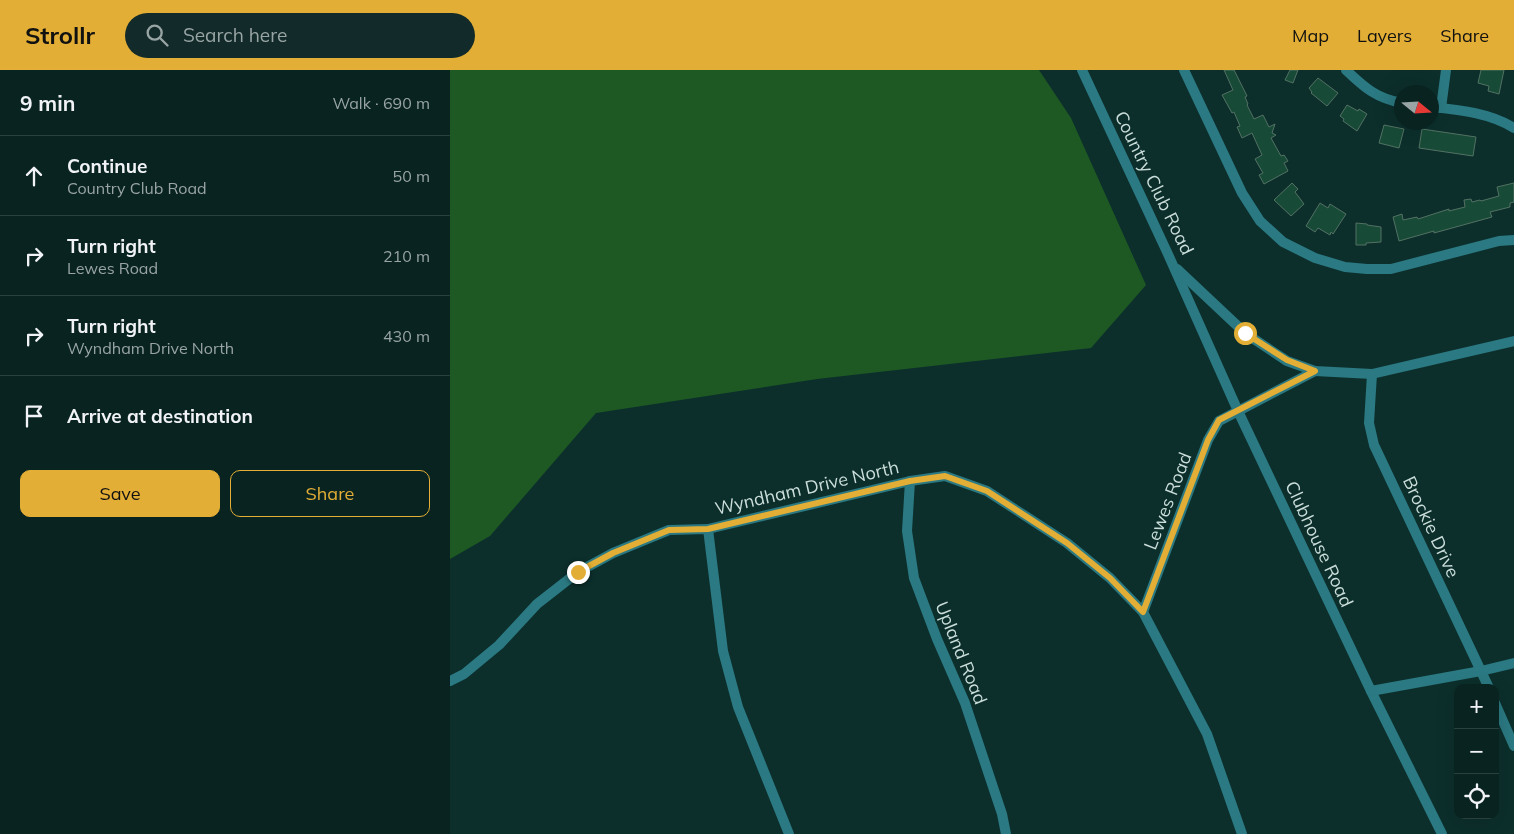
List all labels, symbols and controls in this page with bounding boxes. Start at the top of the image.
search box [125,13,475,58]
text: Strollr [25,20,95,50]
icon: search [143,21,171,49]
text: Search here [183,23,287,47]
text: Map [1292,24,1329,47]
text: Layers [1357,24,1412,47]
text: Share [1440,24,1489,47]
north arrow [1394,85,1439,130]
text: 9 min [20,90,75,116]
text: Walk · 690 m [332,93,430,113]
street label: Country Club Road [1110,107,1199,258]
text: Continue [67,154,147,178]
icon: ahead [20,162,48,190]
text: 50 m [393,166,430,186]
text: Country Club Road [67,178,207,198]
text: Turn right [67,234,156,258]
icon: right [20,242,48,270]
text: 210 m [383,246,430,266]
text: Lewes Road [67,258,158,278]
text: Turn right [67,314,156,338]
icon: right [20,322,48,350]
route start [1234,322,1257,345]
text: 430 m [383,326,430,346]
text: Wyndham Drive North [67,338,234,358]
icon: arrive [20,402,48,430]
text: Arrive at destination [67,404,253,428]
street label: Lewes Road [1138,449,1197,553]
street label: Wyndham Drive North [713,455,901,520]
button: Save [20,470,220,517]
button: Share [230,470,430,517]
street label: Brockie Drive [1398,472,1465,581]
street label: Clubhouse Road [1280,477,1359,611]
route end [567,561,590,584]
street label: Upland Road [930,598,993,708]
map controls [1454,684,1499,819]
button: + [1454,684,1499,729]
button: − [1454,729,1499,774]
button: locate [1454,774,1499,819]

